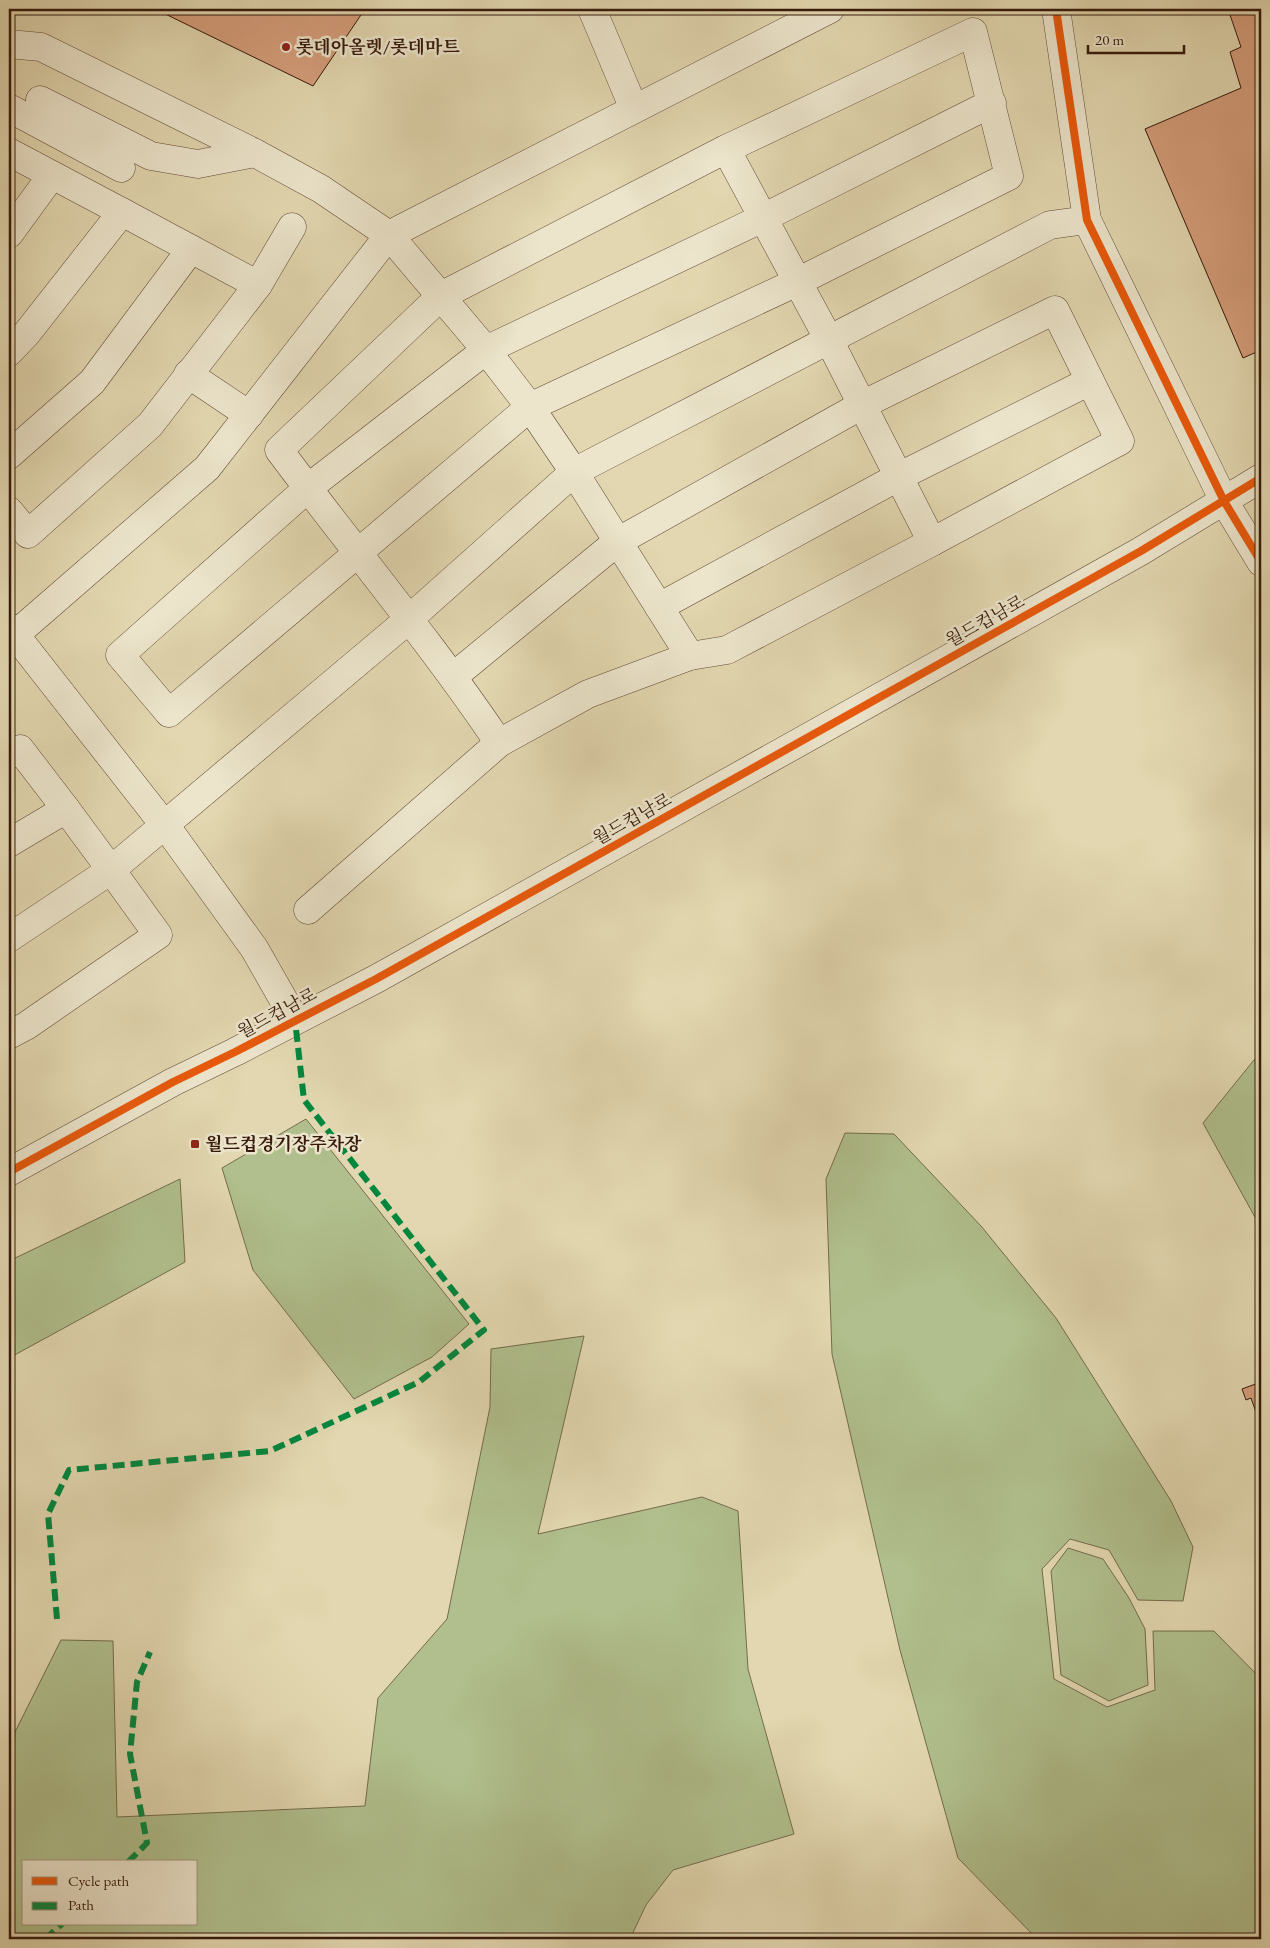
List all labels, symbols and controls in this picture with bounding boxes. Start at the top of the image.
scale bar [1088,22,1184,54]
text: 20 m [1095,30,1124,49]
place label: 롯데아올렛/롯데마트 [296,35,460,58]
marker: 롯데아올렛/롯데마트 [280,41,292,53]
street label: 월드컵남로 [941,589,1028,652]
street label: 월드컵남로 [588,787,675,850]
street label: 월드컵남로 [233,982,321,1043]
place label: 월드컵경기장주차장 [205,1132,362,1155]
marker: 월드컵경기장주차장 [189,1138,201,1150]
legend [22,1860,198,1926]
text: Cycle path [68,1871,130,1890]
text: Path [68,1895,94,1914]

